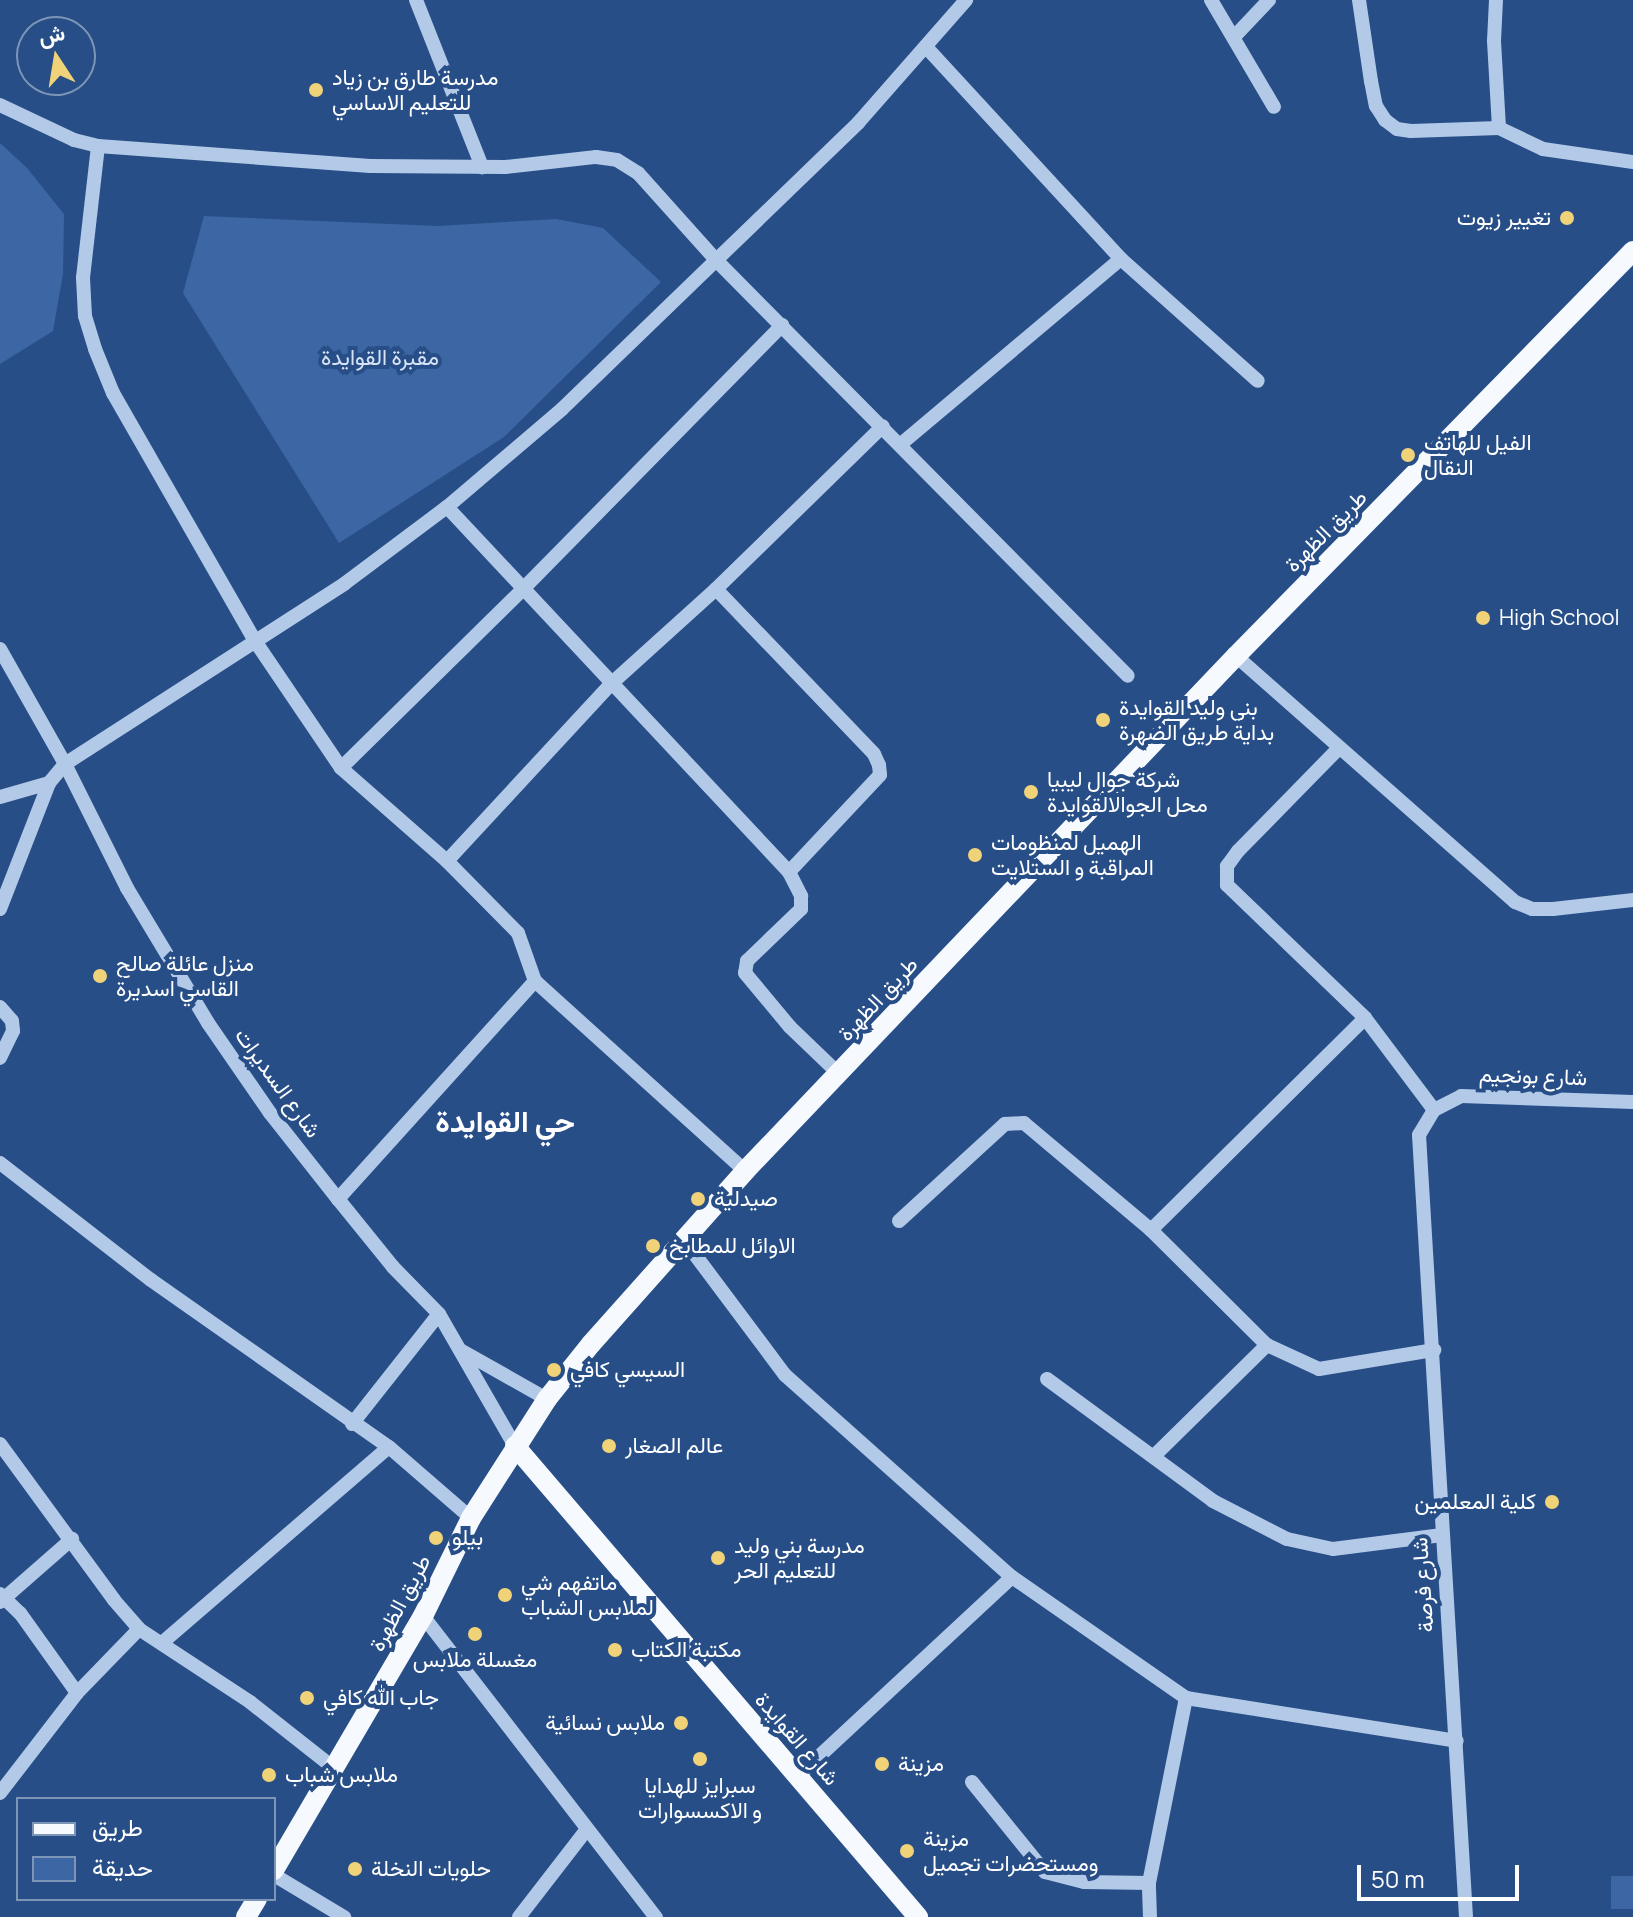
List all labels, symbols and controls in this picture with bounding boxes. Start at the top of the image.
north arrow [16,16,96,96]
text: ش [35,17,67,52]
place label: مدرسة طارق بن زياد للتعليم الاساسي [332,64,498,116]
marker: مدرسة طارق بن زياد للتعليم الاساسي [307,81,325,99]
place label: تغيير زيوت [1457,205,1551,231]
marker: تغيير زيوت [1558,209,1576,227]
park label: مقبرة القوايدة [321,345,439,371]
place label: الفيل للهاتف النقال [1424,429,1531,480]
marker: الفيل للهاتف النقال [1399,446,1417,464]
street label: طريق الظهرة [1279,484,1373,578]
place label: High School [1499,605,1620,631]
marker: High School [1474,609,1492,627]
place label: بني وليد القوايدة بداية طريق الضهرة [1119,694,1274,746]
marker: بني وليد القوايدة بداية طريق الضهرة [1094,711,1112,729]
place label: شركة جوال ليبيا محل الجوالالقوايدة [1047,766,1208,818]
marker: شركة جوال ليبيا محل الجوالالقوايدة [1022,783,1040,801]
place label: الهميل لمنظومات المراقبة و الستلايت [991,829,1154,880]
marker: الهميل لمنظومات المراقبة و الستلايت [966,846,984,864]
place label: منزل عائلة صالح القاسي اسديرة [116,950,254,1002]
street label: طريق الظهرة [832,951,924,1047]
marker: منزل عائلة صالح القاسي اسديرة [91,967,109,985]
street label: شارع السديرات [229,1023,327,1143]
street label: شارع بونجيم [1479,1061,1587,1091]
district label: حي القوايدة [435,1103,575,1139]
place label: صيدلية [714,1186,778,1212]
marker: صيدلية [689,1190,707,1208]
place label: الاوائل للمطابخ [669,1233,796,1259]
marker: الاوائل للمطابخ [644,1237,662,1255]
place label: السيسي كافي [570,1357,685,1383]
marker: السيسي كافي [545,1361,563,1379]
place label: عالم الصغار [625,1433,723,1459]
marker: عالم الصغار [600,1437,618,1455]
place label: كلية المعلمين [1415,1489,1536,1515]
marker: كلية المعلمين [1543,1493,1561,1511]
place label: بيلو [452,1525,483,1551]
marker: بيلو [427,1529,445,1547]
place label: مدرسة بني وليد للتعليم الحر [734,1532,865,1584]
street label: شارع فرصة [1407,1537,1439,1633]
marker: مدرسة بني وليد للتعليم الحر [709,1549,727,1567]
street label: طريق الظهرة [364,1550,436,1656]
place label: ماتفهم شي لملابس الشباب [521,1569,654,1620]
marker: ماتفهم شي لملابس الشباب [496,1586,514,1604]
marker: مغسلة ملابس [466,1625,484,1643]
place label: مكتبة الكتاب [631,1637,741,1663]
marker: مكتبة الكتاب [606,1641,624,1659]
place label: مغسلة ملابس [413,1647,537,1673]
place label: جاب الله كافي [323,1685,439,1711]
street label: شارع القوايدة [749,1687,845,1791]
marker: جاب الله كافي [298,1689,316,1707]
place label: ملابس نسائية [545,1710,665,1736]
marker: ملابس نسائية [672,1714,690,1732]
marker: سبرايز للهدايا و الاكسسوارات [691,1750,709,1768]
place label: مزينة [898,1751,944,1777]
marker: مزينة [873,1755,891,1773]
place label: ملابس شباب [285,1762,398,1788]
marker: ملابس شباب [260,1766,278,1784]
place label: سبرايز للهدايا و الاكسسوارات [638,1772,762,1824]
legend [16,1797,276,1901]
text: طريق [92,1810,143,1843]
place label: مزينة ومستحضرات تجميل [923,1825,1098,1876]
marker: مزينة ومستحضرات تجميل [898,1842,916,1860]
scale bar [1361,1849,1523,1899]
text: حديقة [92,1850,153,1883]
place label: حلويات النخلة [371,1856,491,1882]
marker: حلويات النخلة [346,1860,364,1878]
text: 50 m [1371,1862,1425,1895]

